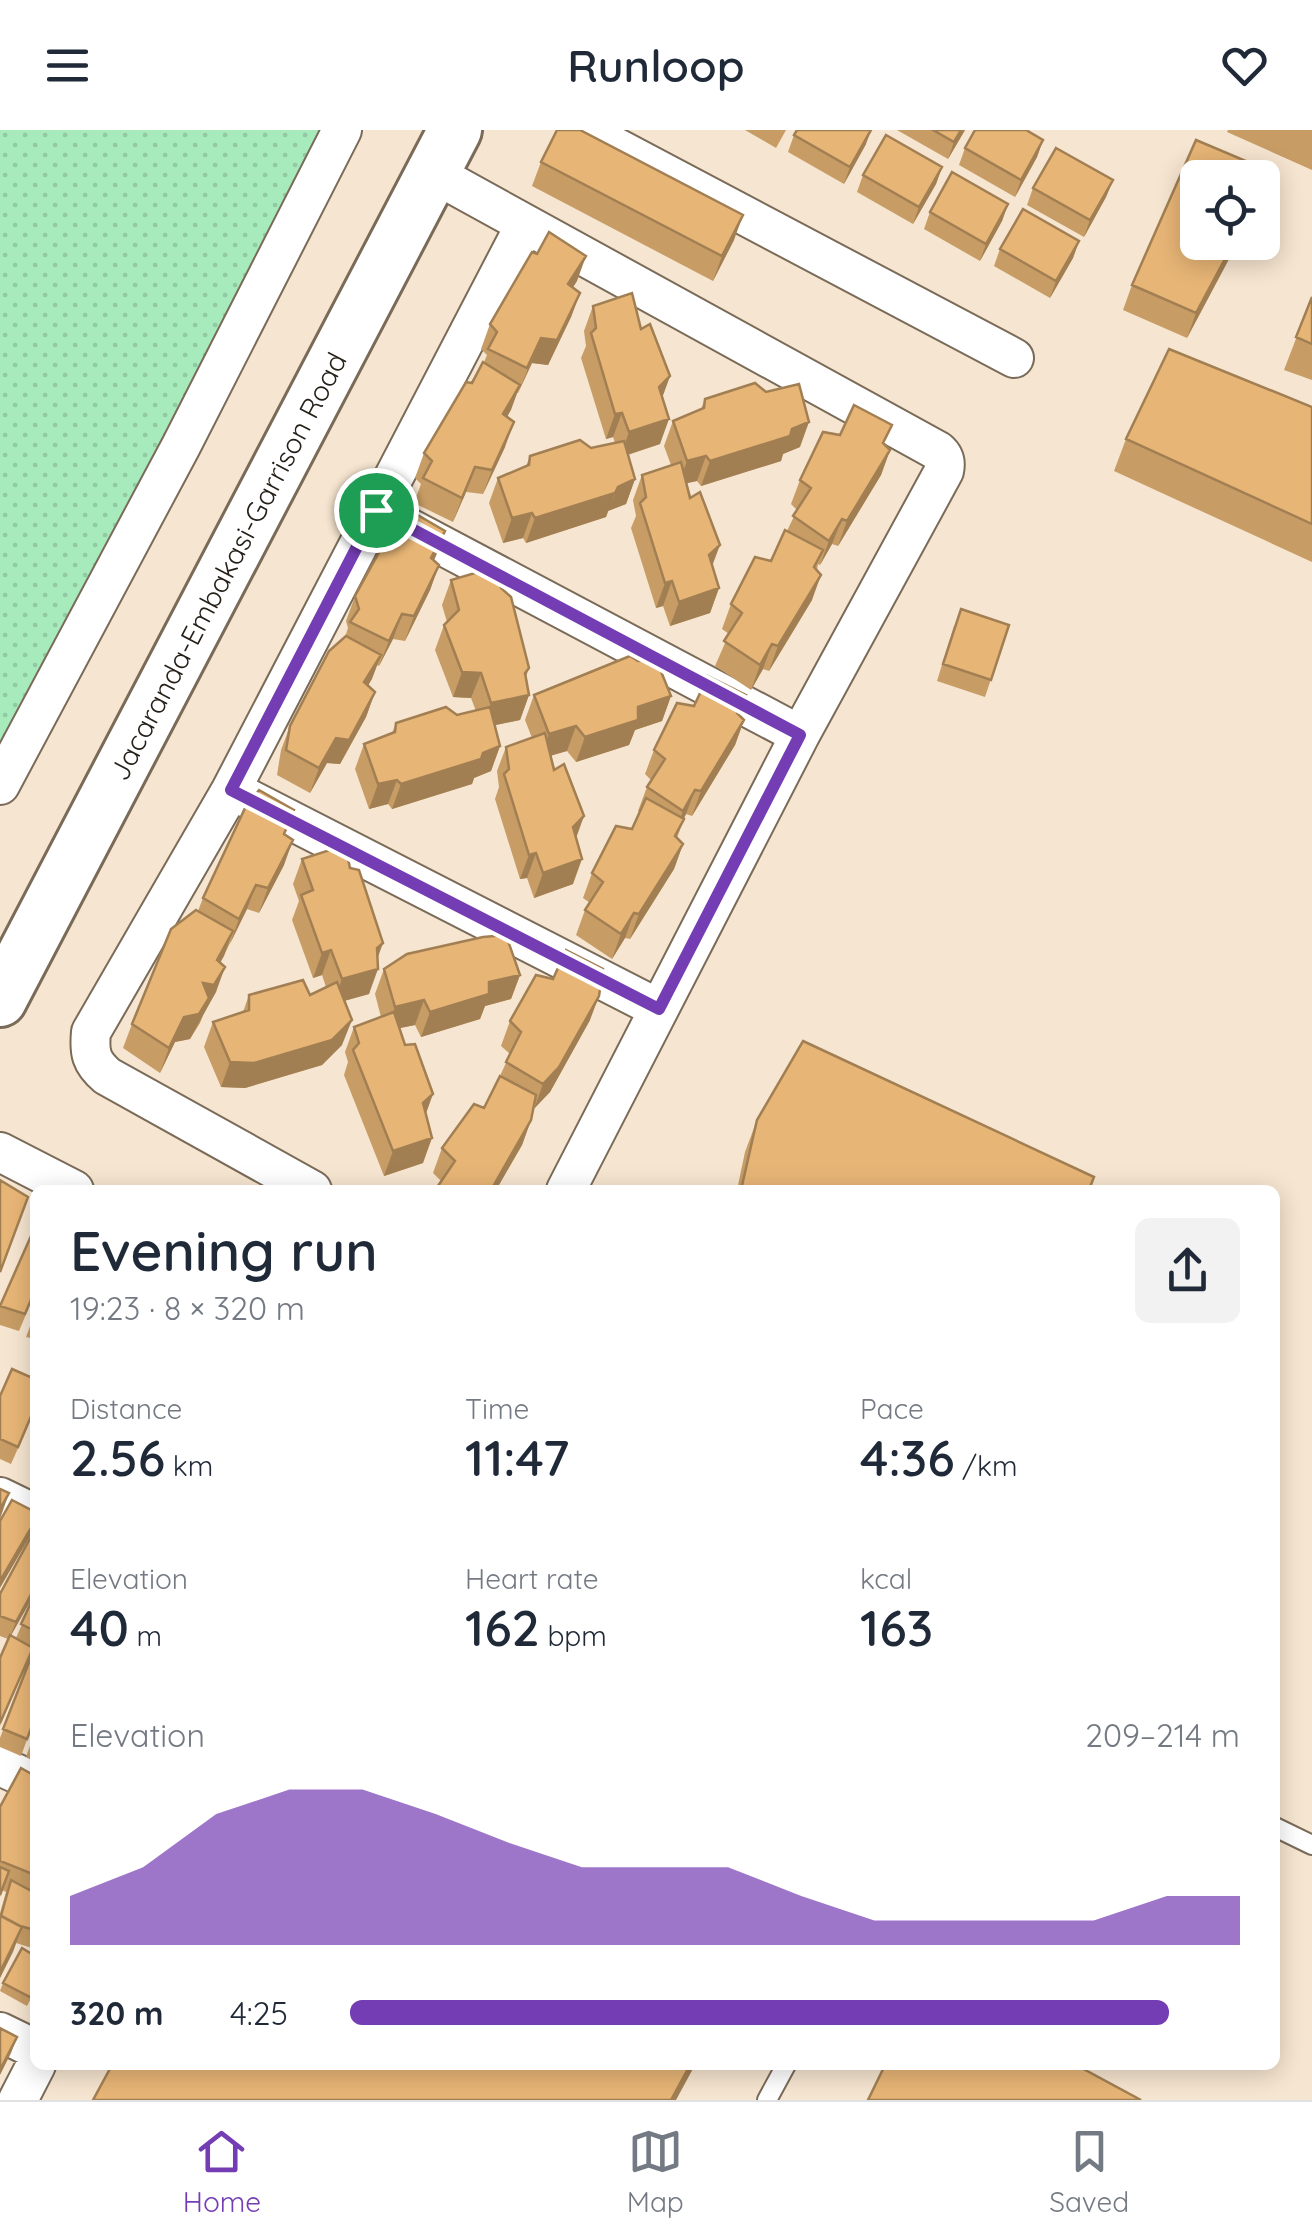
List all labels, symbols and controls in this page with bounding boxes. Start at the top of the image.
text: Runloop [567,37,745,93]
icon: menu [40,38,95,93]
icon: heart [1217,38,1272,93]
map controls [1180,160,1280,260]
button: locate [1180,160,1280,260]
street label: Jacaranda-Embakasi-Garrison Road [101,346,353,786]
pin [334,468,419,553]
icon: arrive [349,483,404,538]
text: Evening run [70,1216,378,1285]
button: share [1135,1218,1240,1323]
text: 19:23 · 8 × 320 m [70,1288,305,1328]
text: Distance [70,1391,182,1426]
text: Time [465,1391,529,1426]
text: Pace [860,1391,924,1426]
text: 2.56 [70,1426,165,1489]
text: 11:47 [465,1426,569,1489]
text: 4:36 [860,1426,955,1489]
text: km [165,1448,213,1483]
text: /km [955,1448,1017,1483]
text: Elevation [70,1561,188,1596]
text: Heart rate [465,1561,599,1596]
text: kcal [860,1561,912,1596]
text: 40 [70,1596,129,1659]
text: 162 [465,1596,540,1659]
text: 163 [860,1596,933,1659]
text: m [129,1618,162,1653]
text: bpm [540,1618,607,1653]
text: Elevation [70,1715,205,1755]
text: 209–214 m [1085,1715,1240,1755]
text: 320 m [70,1993,164,2033]
text: 4:25 [230,1993,288,2033]
tab: Home [183,2124,261,2219]
tab: Map [627,2124,684,2219]
tab: Saved [1049,2124,1129,2219]

